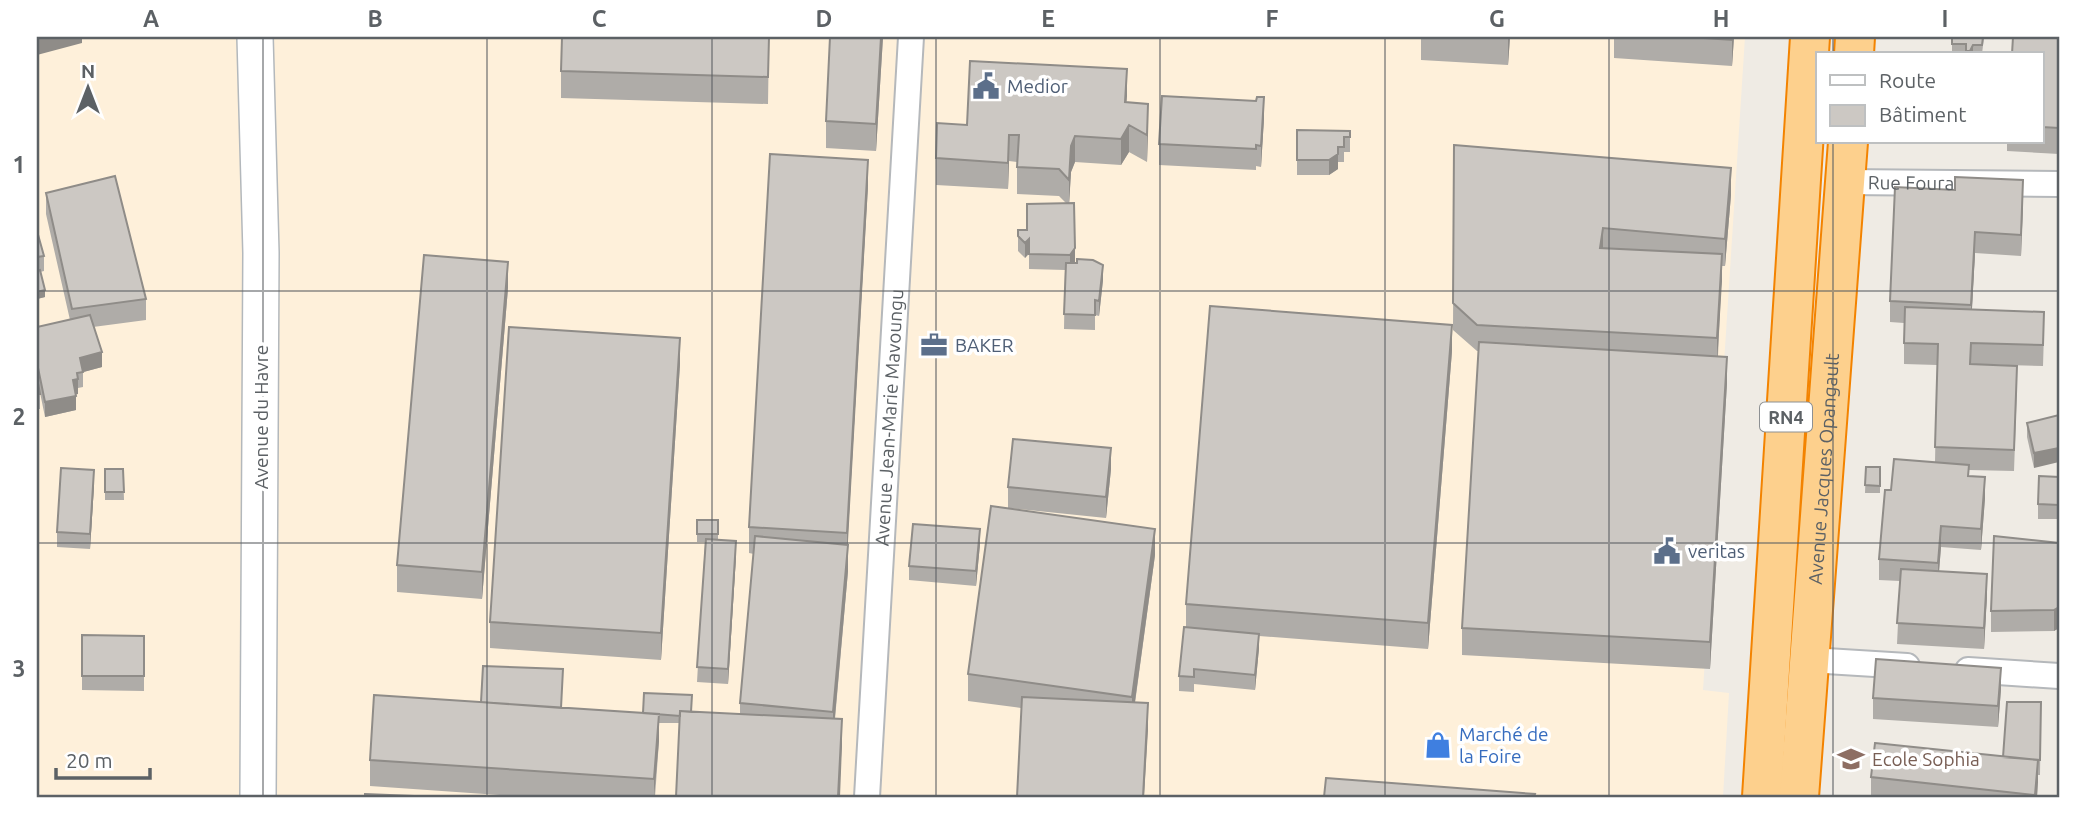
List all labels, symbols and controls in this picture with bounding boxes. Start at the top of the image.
text: A [143,6,159,31]
text: B [367,6,383,31]
text: C [592,6,607,31]
text: D [816,6,832,31]
text: E [1041,6,1055,31]
text: F [1266,6,1279,31]
text: G [1489,6,1505,31]
text: H [1713,6,1729,31]
text: I [1942,6,1948,31]
north arrow [52,52,122,122]
legend [1816,52,2044,144]
text: N [81,60,95,82]
text: Route [1879,68,1936,92]
public building icon: Medior [971,71,1001,101]
place label: Medior [1007,75,1068,97]
text: Bâtiment [1879,102,1966,126]
text: 1 [13,152,25,177]
street label: Rue Foura [1868,171,1954,194]
street label: Avenue Jean-Marie Mavoungu [871,288,907,547]
office icon: BAKER [919,330,949,360]
place label: BAKER [955,334,1014,356]
street label: Avenue du Havre [250,345,272,489]
street label: Avenue Jacques Opangault [1804,352,1843,585]
road number: RN4 [1760,402,1812,432]
text: 2 [13,404,25,429]
public building icon: veritas [1652,536,1682,566]
place label: veritas [1688,540,1745,562]
text: 3 [13,656,25,681]
place label: Marché de la Foire [1459,723,1549,767]
shop icon: Marché de la Foire [1423,730,1453,760]
scale bar [56,736,150,780]
school or university icon: Ecole Sophia [1836,744,1866,774]
text: 20 m [66,748,113,772]
place label: Ecole Sophia [1872,748,1980,770]

